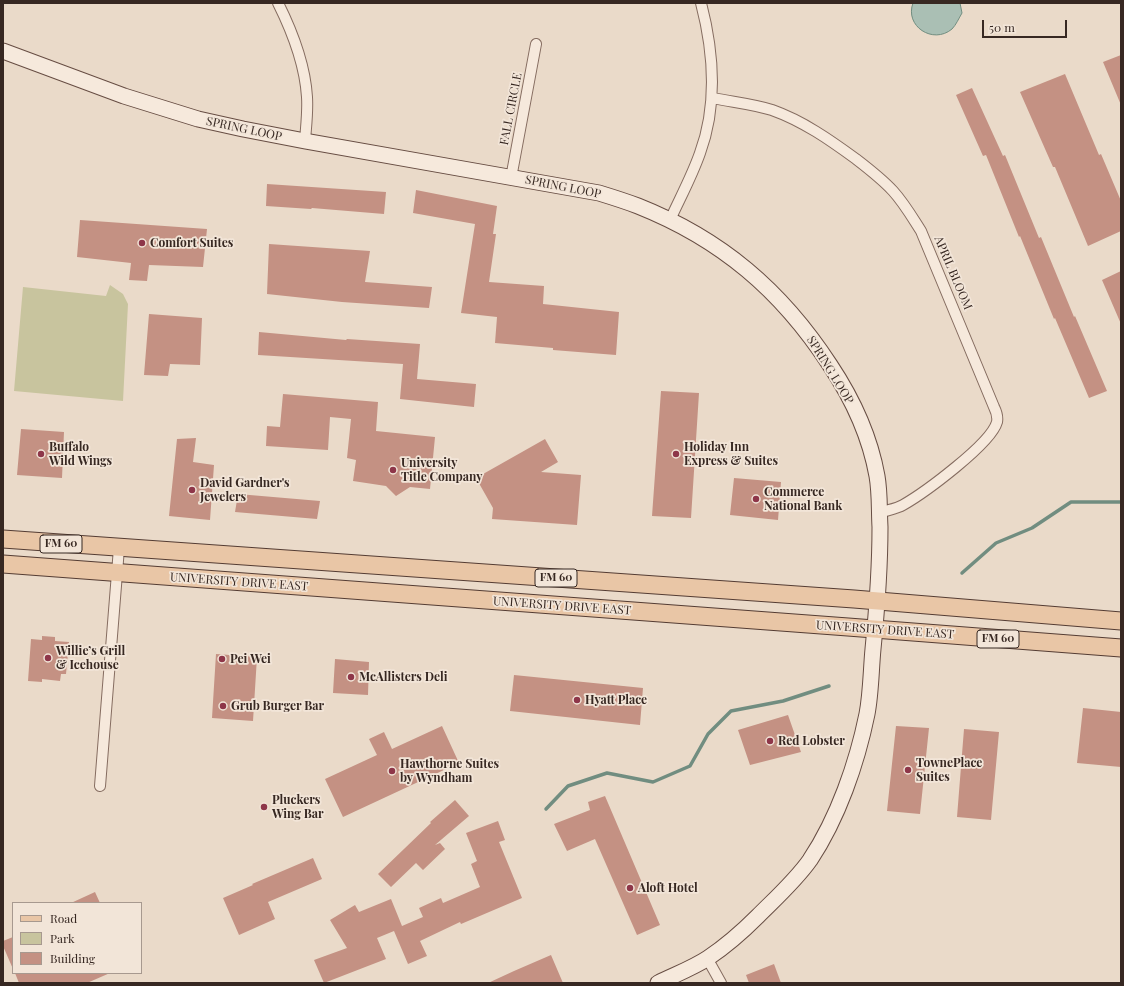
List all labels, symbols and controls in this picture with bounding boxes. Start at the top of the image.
scale bar [984,12,1069,38]
text: 50 m [989,19,1015,35]
street label: FALL CIRCLE [497,72,525,146]
street label: SPRING LOOP [205,114,283,144]
street label: SPRING LOOP [524,173,602,201]
street label: APRIL BLOOM [931,234,975,312]
place label: Comfort Suites [150,236,233,250]
marker: Comfort Suites [137,238,147,248]
street label: SPRING LOOP [804,334,856,406]
place label: Buffalo Wild Wings [49,440,112,468]
place label: Holiday Inn Express & Suites [684,440,778,468]
marker: Buffalo Wild Wings [36,449,46,459]
marker: Holiday Inn Express & Suites [671,449,681,459]
place label: University Title Company [401,456,482,484]
marker: University Title Company [388,465,398,475]
place label: David Gardner's Jewelers [200,476,290,504]
marker: David Gardner's Jewelers [187,485,197,495]
place label: Commerce National Bank [764,485,842,513]
marker: Commerce National Bank [751,494,761,504]
road number: FM 60 [40,535,82,553]
road number: FM 60 [535,569,577,587]
street label: UNIVERSITY DRIVE EAST [169,570,309,594]
street label: UNIVERSITY DRIVE EAST [492,594,632,618]
street label: UNIVERSITY DRIVE EAST [815,618,955,642]
road number: FM 60 [977,630,1019,648]
place label: Willie’s Grill & Icehouse [56,644,125,672]
place label: Pei Wei [230,652,271,666]
marker: Willie’s Grill & Icehouse [43,653,53,663]
marker: Pei Wei [217,654,227,664]
place label: McAllisters Deli [359,670,448,684]
marker: McAllisters Deli [346,672,356,682]
place label: Hyatt Place [585,693,647,707]
marker: Hyatt Place [572,695,582,705]
place label: Grub Burger Bar [231,699,324,713]
marker: Grub Burger Bar [218,701,228,711]
place label: Red Lobster [778,734,845,748]
marker: Red Lobster [765,736,775,746]
place label: TownePlace Suites [916,756,982,784]
place label: Hawthorne Suites by Wyndham [400,757,499,785]
marker: TownePlace Suites [903,765,913,775]
marker: Hawthorne Suites by Wyndham [387,766,397,776]
place label: Pluckers Wing Bar [272,793,324,821]
marker: Pluckers Wing Bar [259,802,269,812]
place label: Aloft Hotel [638,881,698,895]
marker: Aloft Hotel [625,883,635,893]
legend [12,902,142,974]
text: Road [50,910,77,926]
text: Park [50,930,75,946]
text: Building [50,950,95,966]

